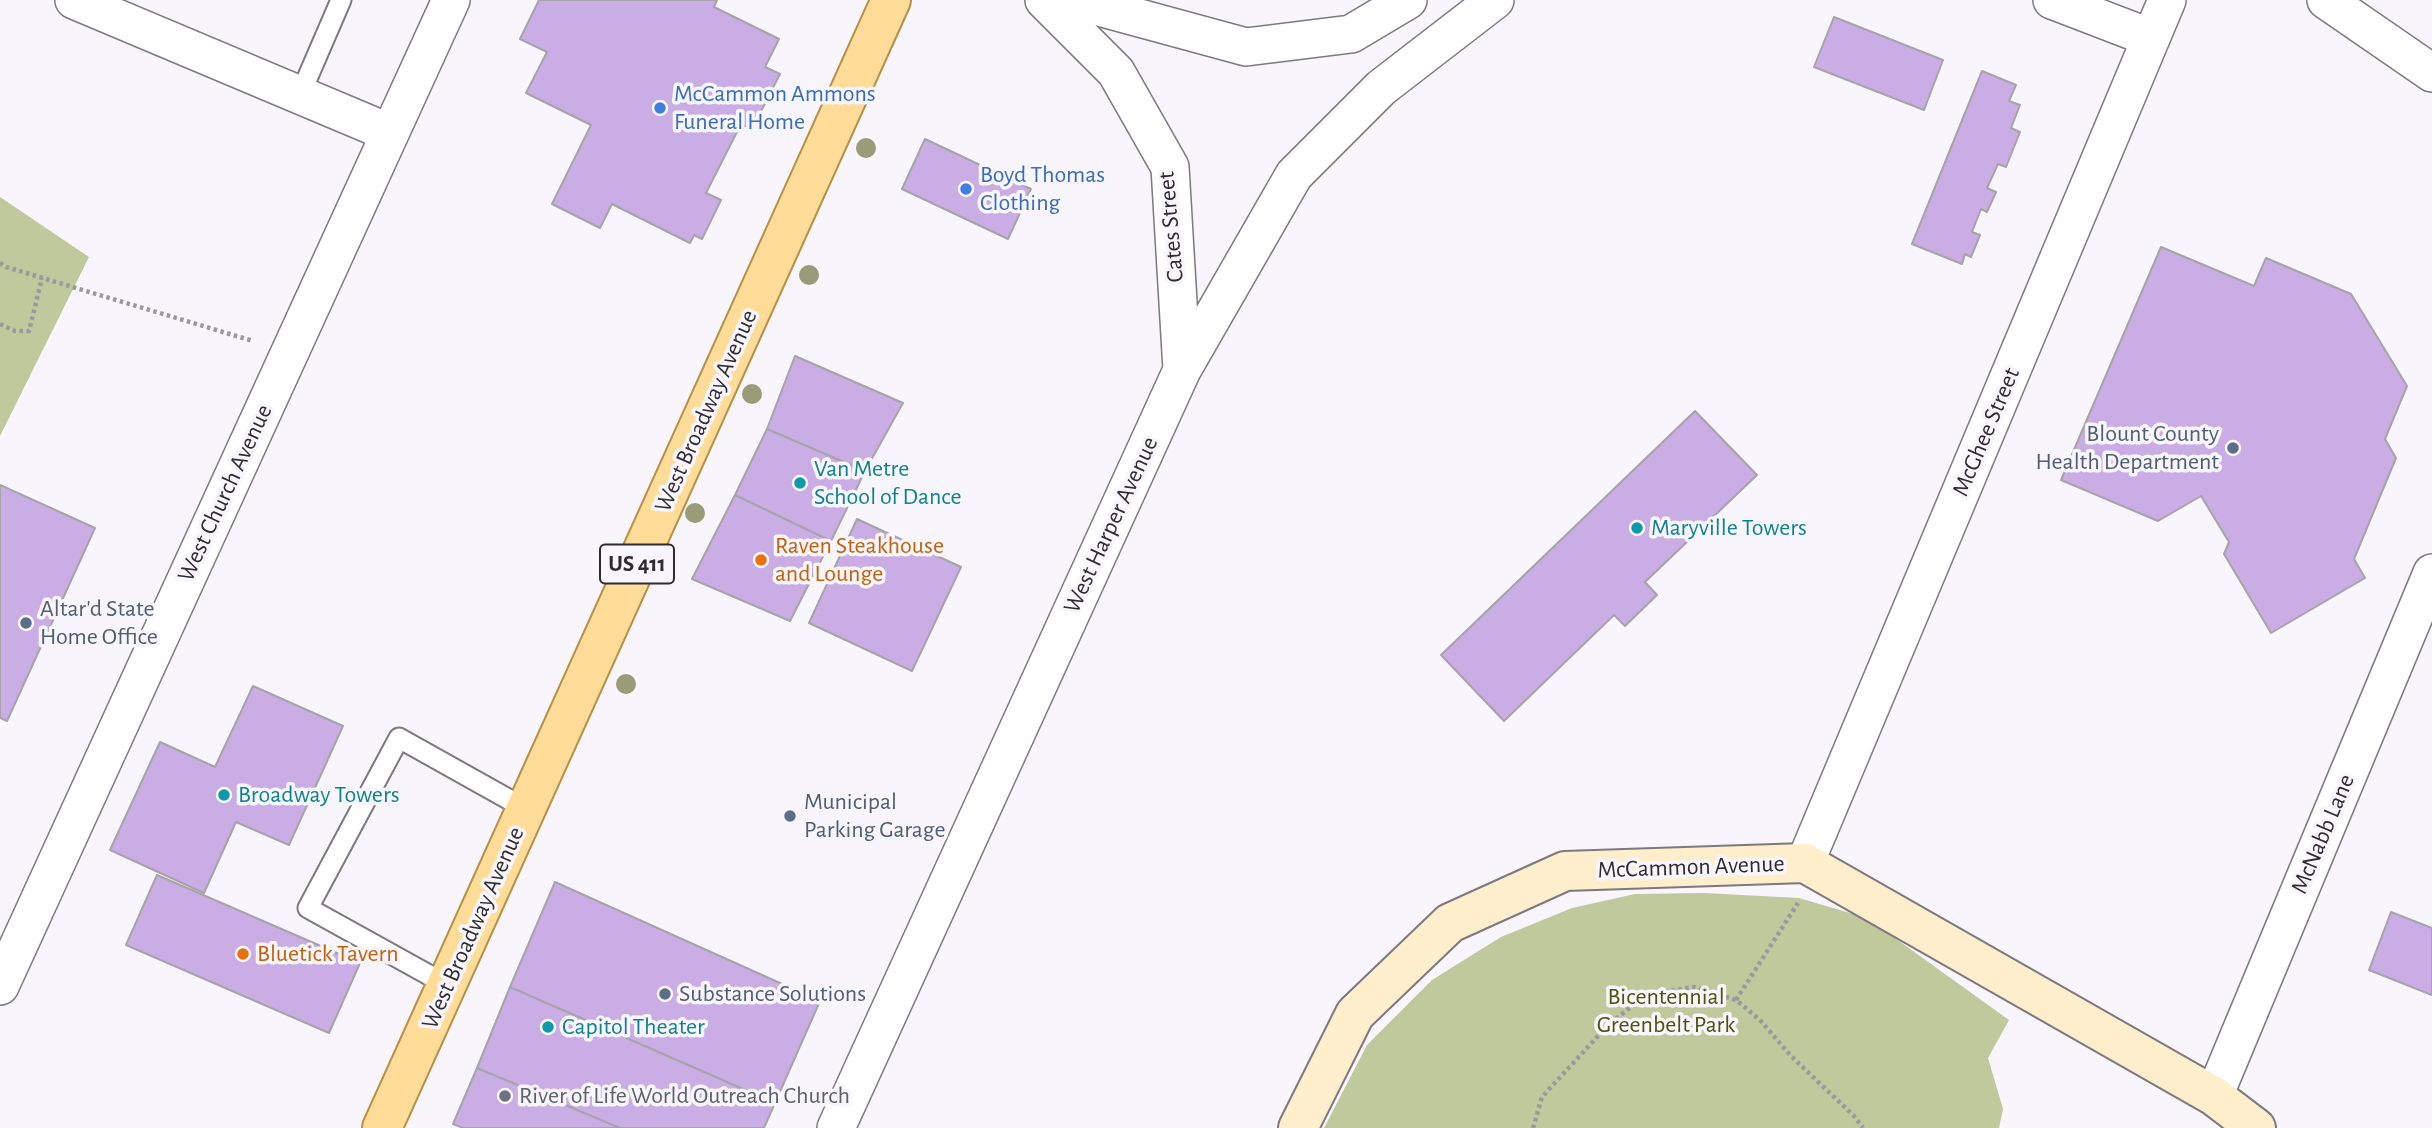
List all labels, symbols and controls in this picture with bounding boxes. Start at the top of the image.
place label: McCammon Ammons Funeral Home [674,80,876,136]
marker: McCammon Ammons Funeral Home [652,100,668,116]
place label: Boyd Thomas Clothing [980,161,1105,217]
street label: Cates Street [1152,170,1190,284]
marker: Boyd Thomas Clothing [958,181,974,197]
street label: West Broadway Avenue [648,305,764,517]
street label: McGhee Street [1946,363,2026,501]
street label: West Church Avenue [171,400,279,586]
place label: Blount County Health Department [2036,420,2219,476]
street label: West Harper Avenue [1057,432,1165,618]
marker: Blount County Health Department [2225,440,2241,456]
place label: Van Metre School of Dance [814,455,962,511]
marker: Van Metre School of Dance [792,475,808,491]
place label: Maryville Towers [1651,514,1807,542]
marker: Maryville Towers [1629,520,1645,536]
place label: Raven Steakhouse and Lounge [775,532,944,588]
road number: US 411 [600,544,674,584]
marker: Raven Steakhouse and Lounge [753,552,769,568]
place label: Altar'd State Home Office [40,595,158,651]
marker: Altar'd State Home Office [18,615,34,631]
street label: McNabb Lane [2285,770,2361,898]
place label: Broadway Towers [238,781,400,809]
marker: Broadway Towers [216,787,232,803]
place label: Municipal Parking Garage [804,788,946,844]
marker: Municipal Parking Garage [782,808,798,824]
street label: West Broadway Avenue [415,822,531,1034]
street label: McCammon Avenue [1597,849,1785,885]
place label: Bluetick Tavern [257,940,399,968]
marker: Bluetick Tavern [235,946,251,962]
place label: Substance Solutions [679,980,866,1008]
park label: Bicentennial Greenbelt Park [1597,983,1735,1039]
marker: Substance Solutions [657,986,673,1002]
place label: Capitol Theater [562,1013,705,1041]
marker: Capitol Theater [540,1019,556,1035]
place label: River of Life World Outreach Church [519,1082,850,1110]
marker: River of Life World Outreach Church [497,1088,513,1104]

